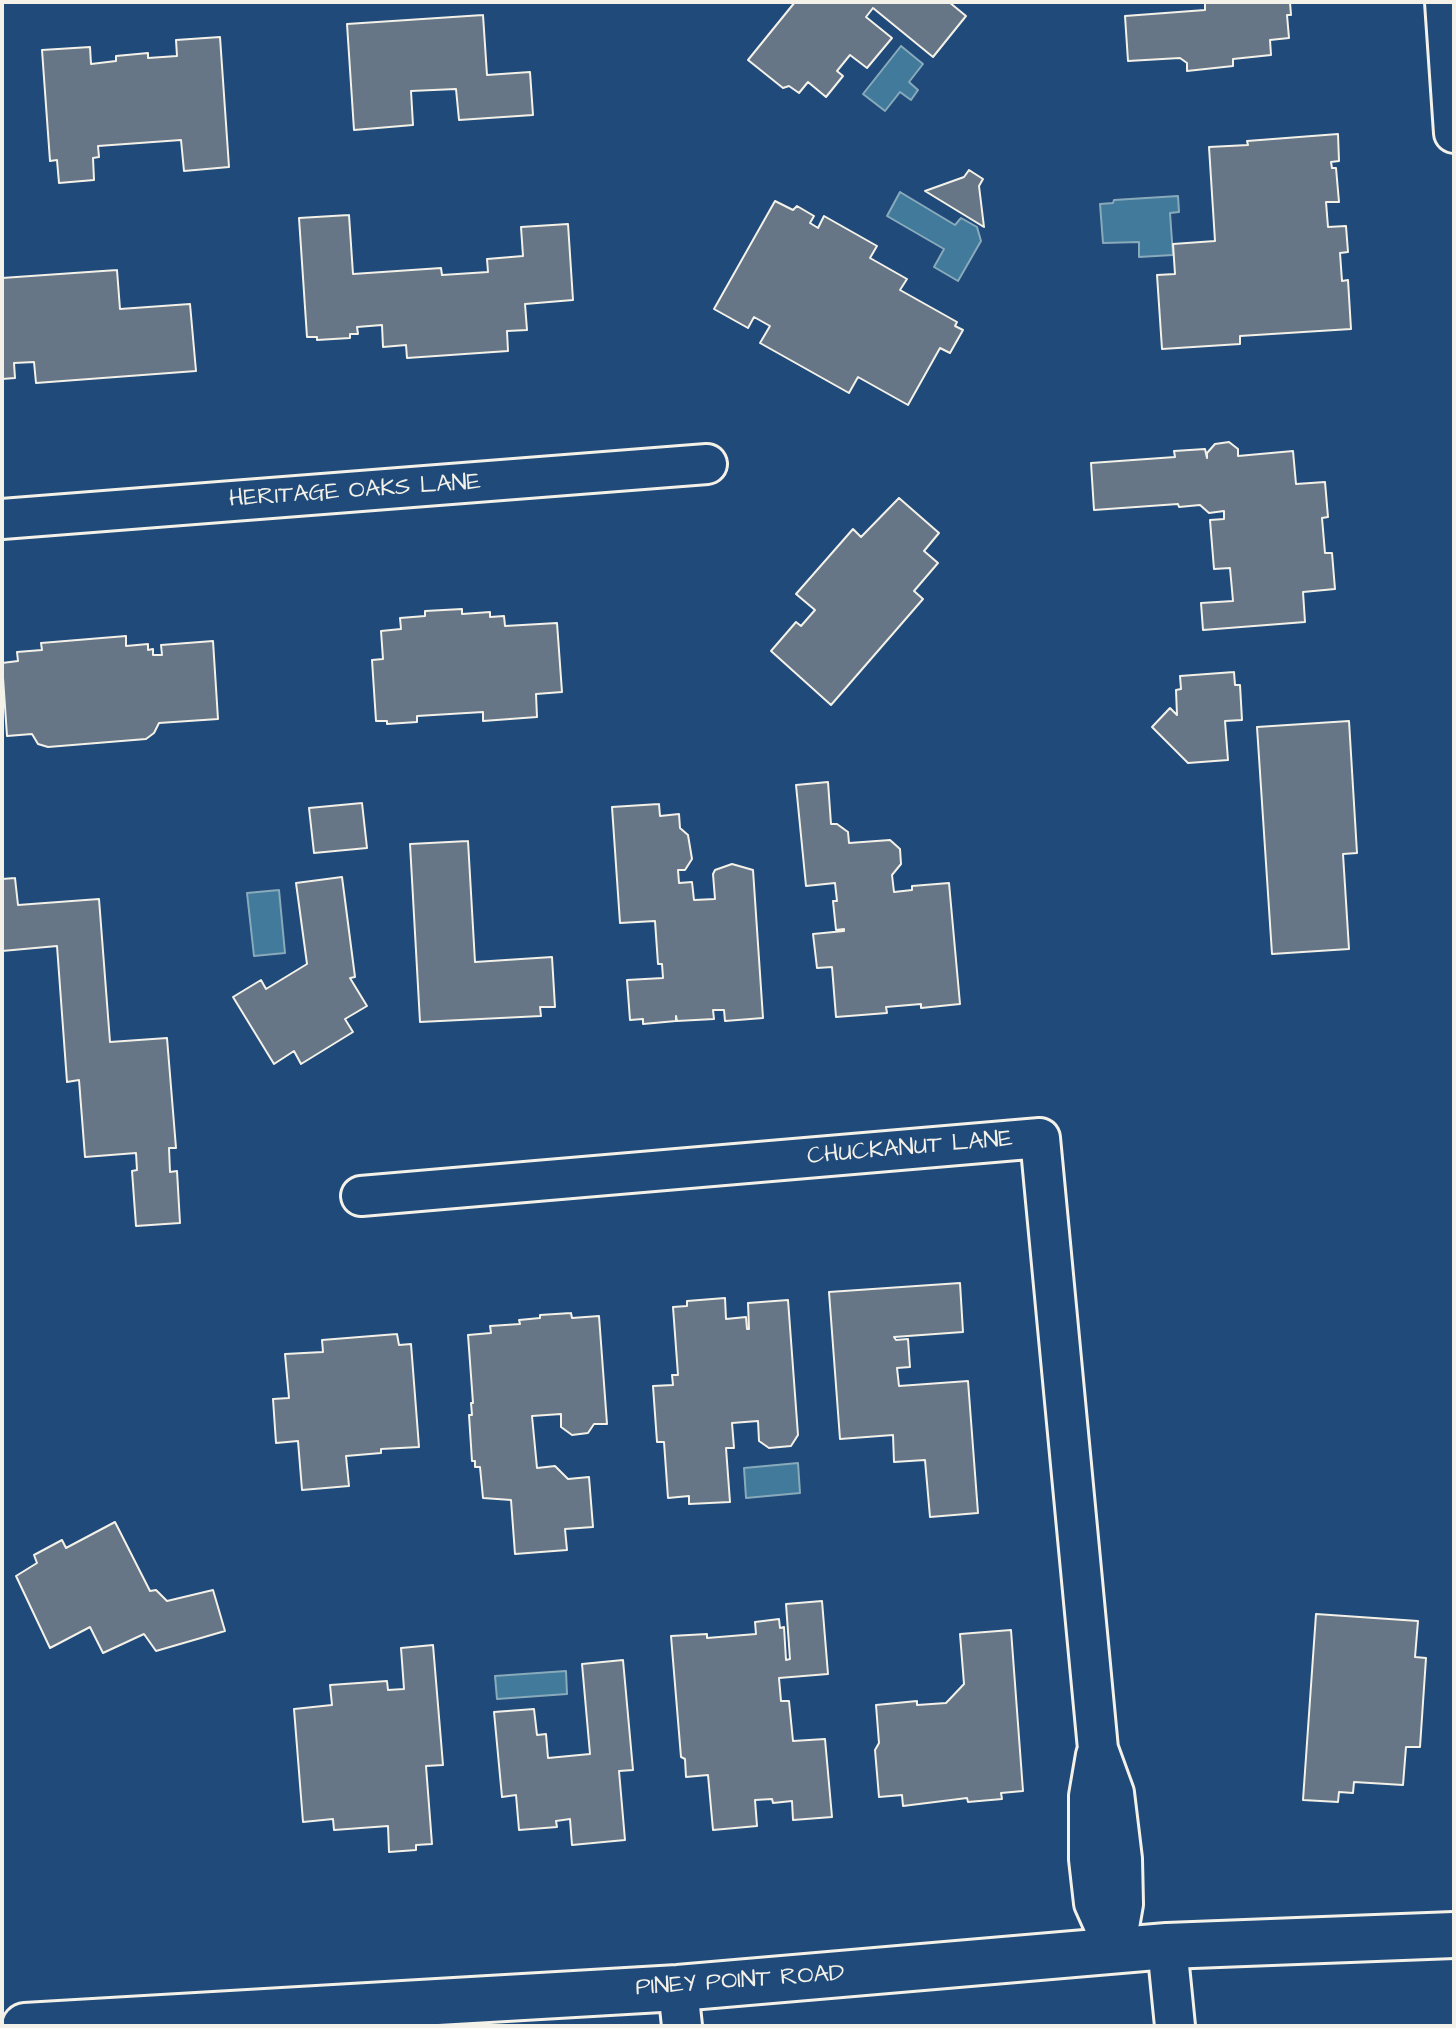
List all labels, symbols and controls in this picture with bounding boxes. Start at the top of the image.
street label: HERITAGE OAKS LANE [228,469,482,515]
street label: CHUCKANUT LANE [806,1126,1014,1172]
street label: PINEY POINT ROAD [635,1960,845,2004]

